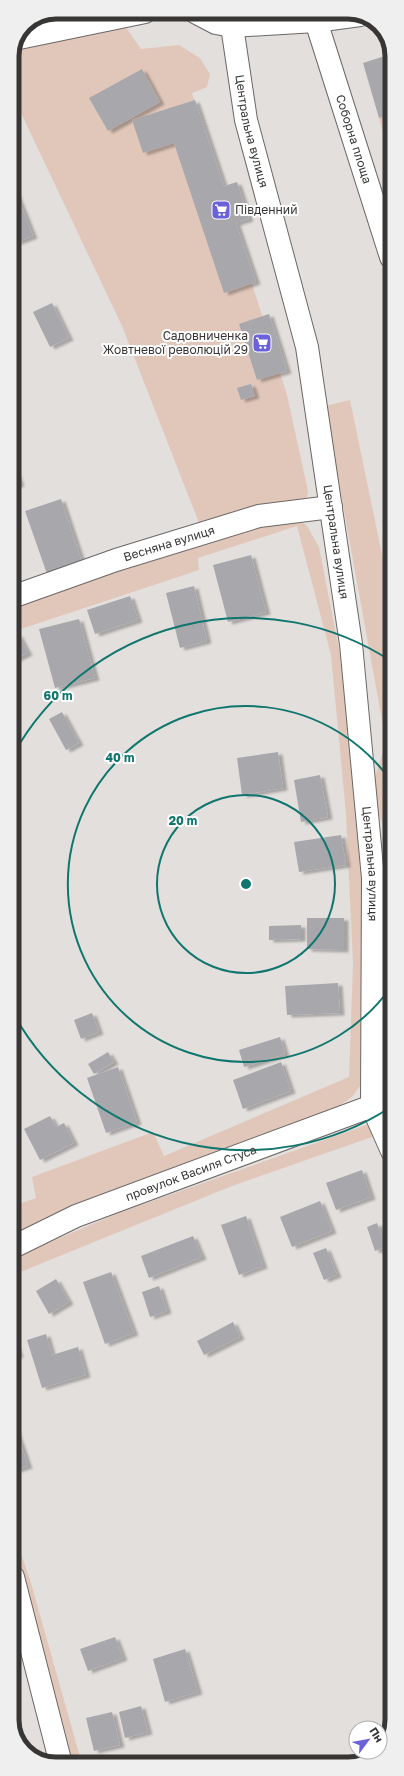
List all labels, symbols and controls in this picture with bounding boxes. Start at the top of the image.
street label: Центральна вулиця [232,73,272,189]
street label: Соборна площа [333,93,375,185]
supermarket icon: Південний [210,199,232,221]
place label: Південний [235,202,298,217]
place label: Садовниченка Жовтневої революцій 29 [103,328,248,357]
supermarket icon: Садовниченка Жовтневої революцій 29 [251,332,273,354]
street label: Центральна вулиця [320,483,352,600]
street label: Весняна вулиця [122,522,216,564]
text: 60 m [44,688,72,703]
text: 40 m [106,750,134,765]
street label: Центральна вулиця [359,805,381,922]
text: 20 m [169,813,197,828]
centre of rings [239,877,253,891]
street label: провулок Василя Стуса [123,1142,259,1204]
north arrow [348,1720,388,1760]
text: Пн [367,1725,387,1744]

